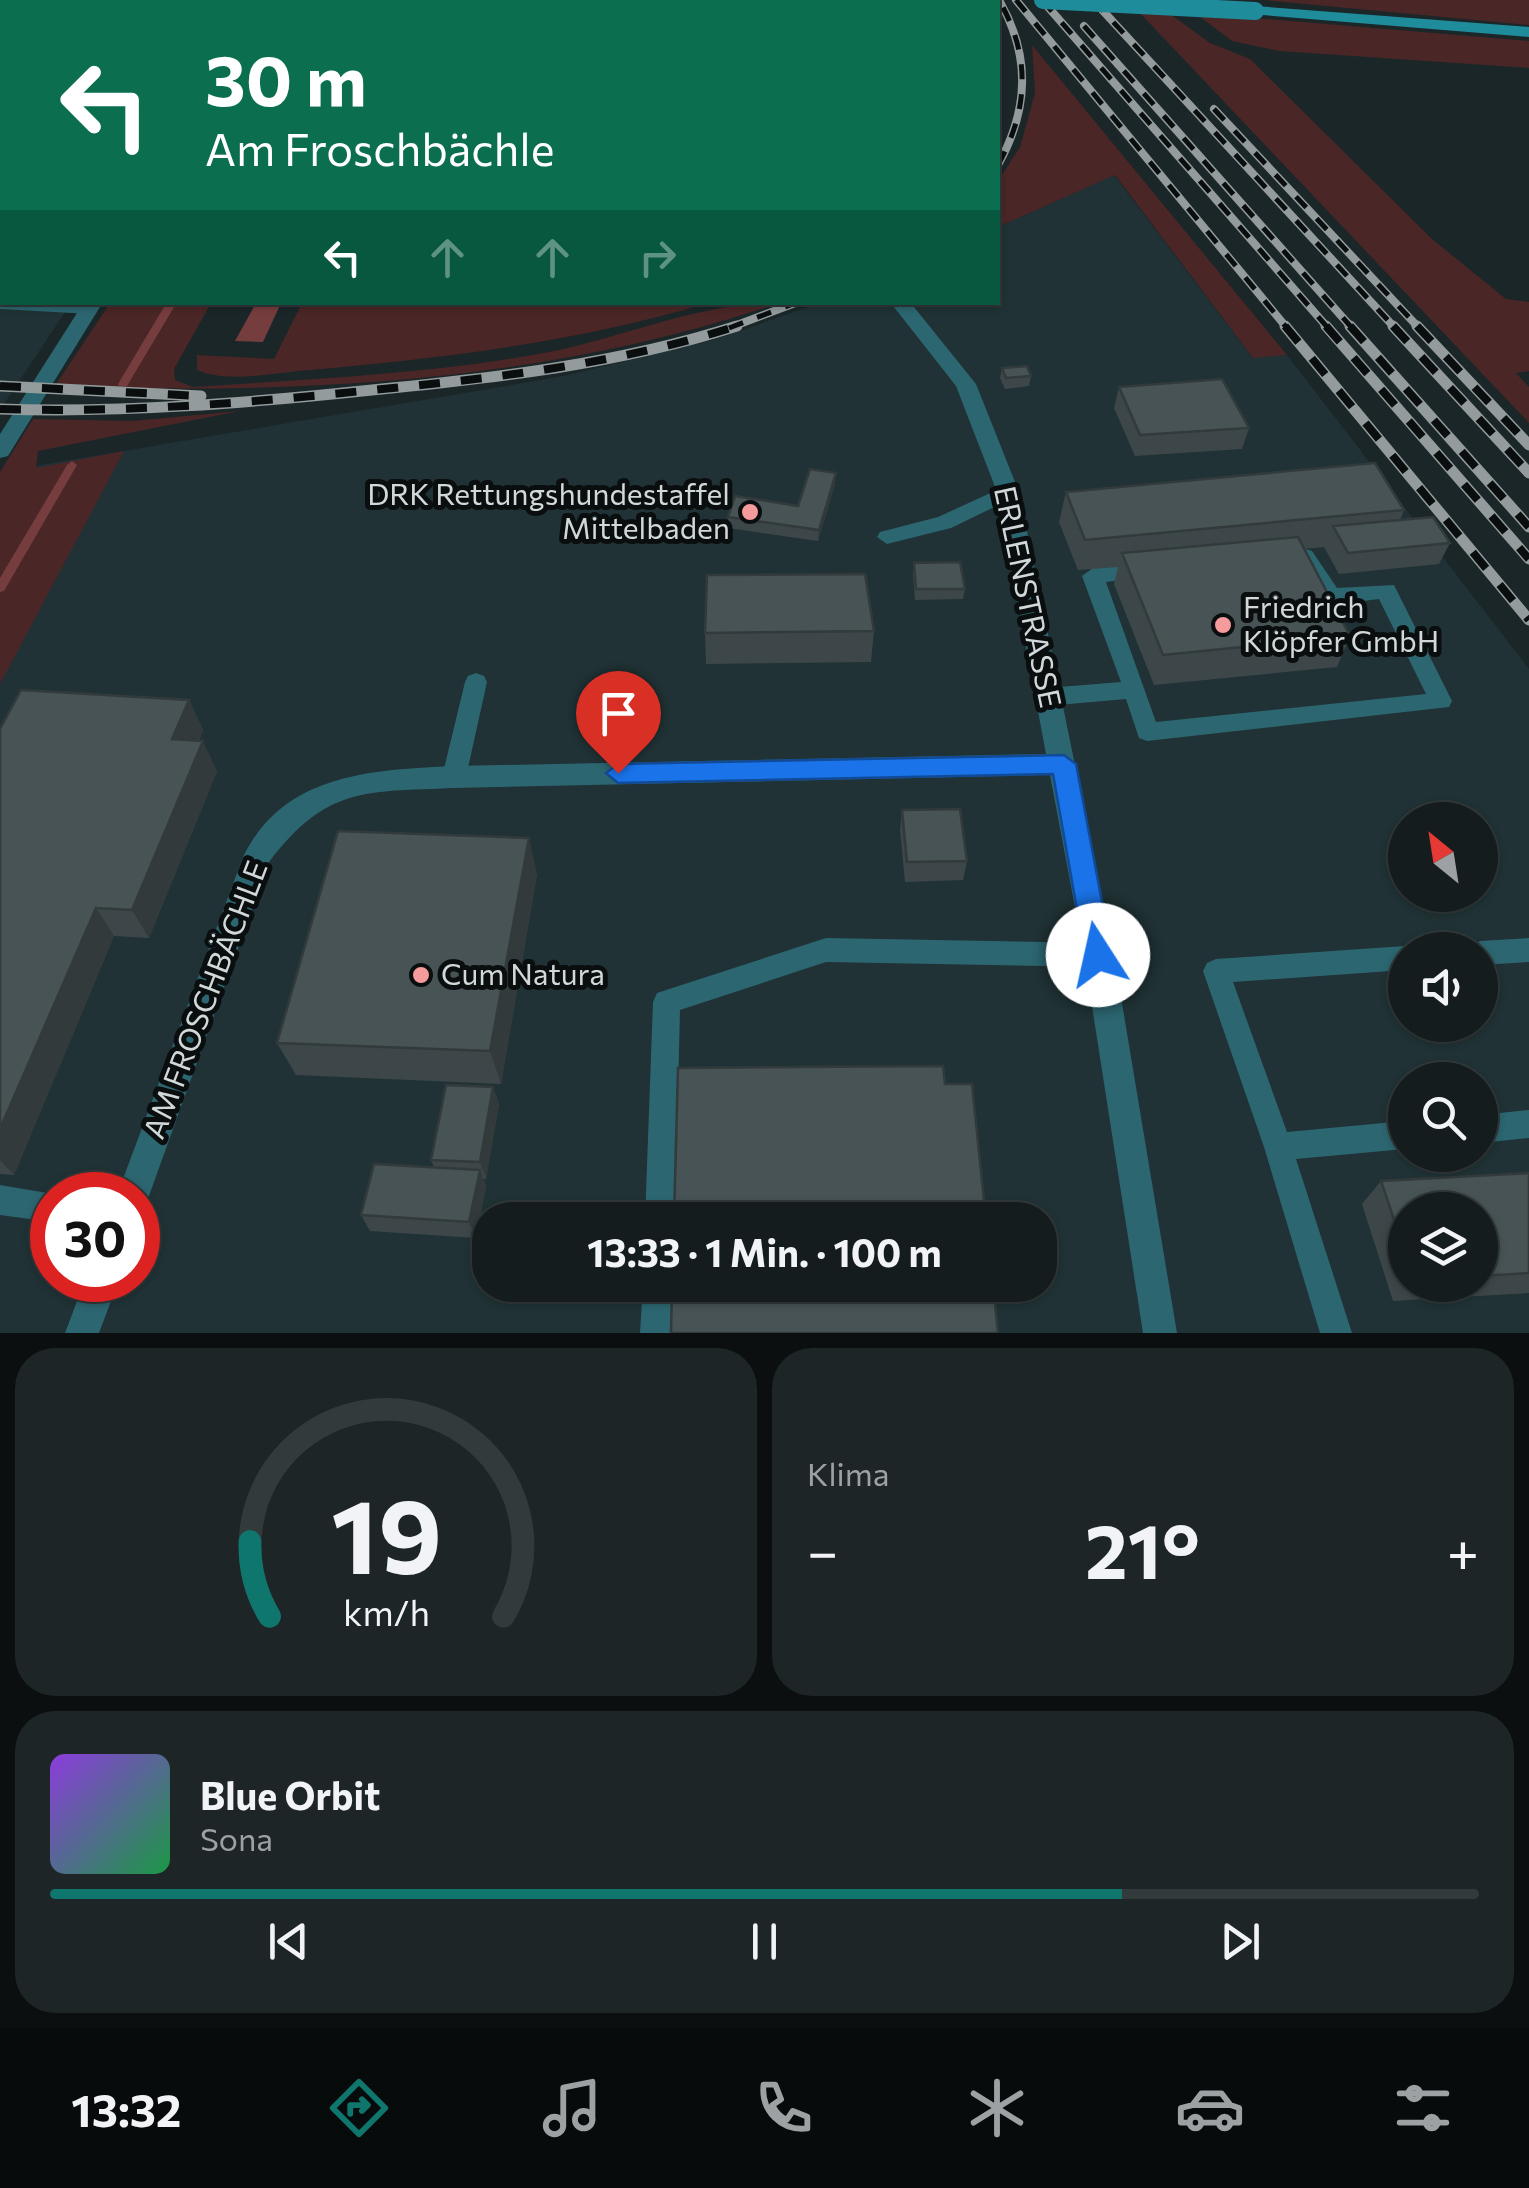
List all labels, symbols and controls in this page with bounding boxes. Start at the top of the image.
text: 30 m [205,35,367,120]
icon: left [40,40,170,170]
text: Am Froschbächle [205,120,554,175]
icon: left [315,230,370,285]
icon: ahead [420,230,475,285]
icon: ahead [525,230,580,285]
icon: right [630,230,685,285]
place label: DRK Rettungshundestaffel Mittelbaden [367,474,730,545]
street label: ERLENSTRASSE [988,482,1071,711]
marker: DRK Rettungshundestaffel Mittelbaden [739,501,761,523]
place label: Friedrich Klöpfer GmbH [1243,587,1439,658]
marker: Friedrich Klöpfer GmbH [1212,614,1234,636]
pin [576,671,661,774]
icon: arrive [591,686,646,741]
north arrow [1388,802,1498,912]
map controls [1388,802,1498,1302]
street label: AM FROSCHBÄCHLE [134,855,274,1143]
position arrow [1046,903,1150,1007]
button: sound [1388,932,1498,1042]
place label: Cum Natura [441,954,605,991]
marker: Cum Natura [410,964,432,986]
button: search [1388,1062,1498,1172]
speed limit sign: 30 [30,1172,160,1302]
button: layers [1388,1192,1498,1302]
text: 13:33 · 1 Min. · 100 m [587,1228,942,1275]
text: Klima [807,1453,889,1493]
text: 19 [330,1468,442,1595]
text: 21° [1085,1503,1200,1594]
text: − [807,1516,838,1583]
text: + [1447,1516,1479,1583]
text: km/h [343,1590,429,1633]
text: Blue Orbit [200,1771,380,1818]
text: Sona [200,1818,273,1858]
icon: previous [261,1914,316,1969]
icon: pause [737,1914,792,1969]
icon: next [1213,1914,1268,1969]
icon: directions [324,2073,394,2143]
icon: music [537,2073,607,2143]
icon: phone [749,2073,819,2143]
icon: climate [962,2073,1032,2143]
icon: car [1175,2073,1245,2143]
icon: filters [1388,2073,1458,2143]
text: 13:32 [71,2081,181,2136]

